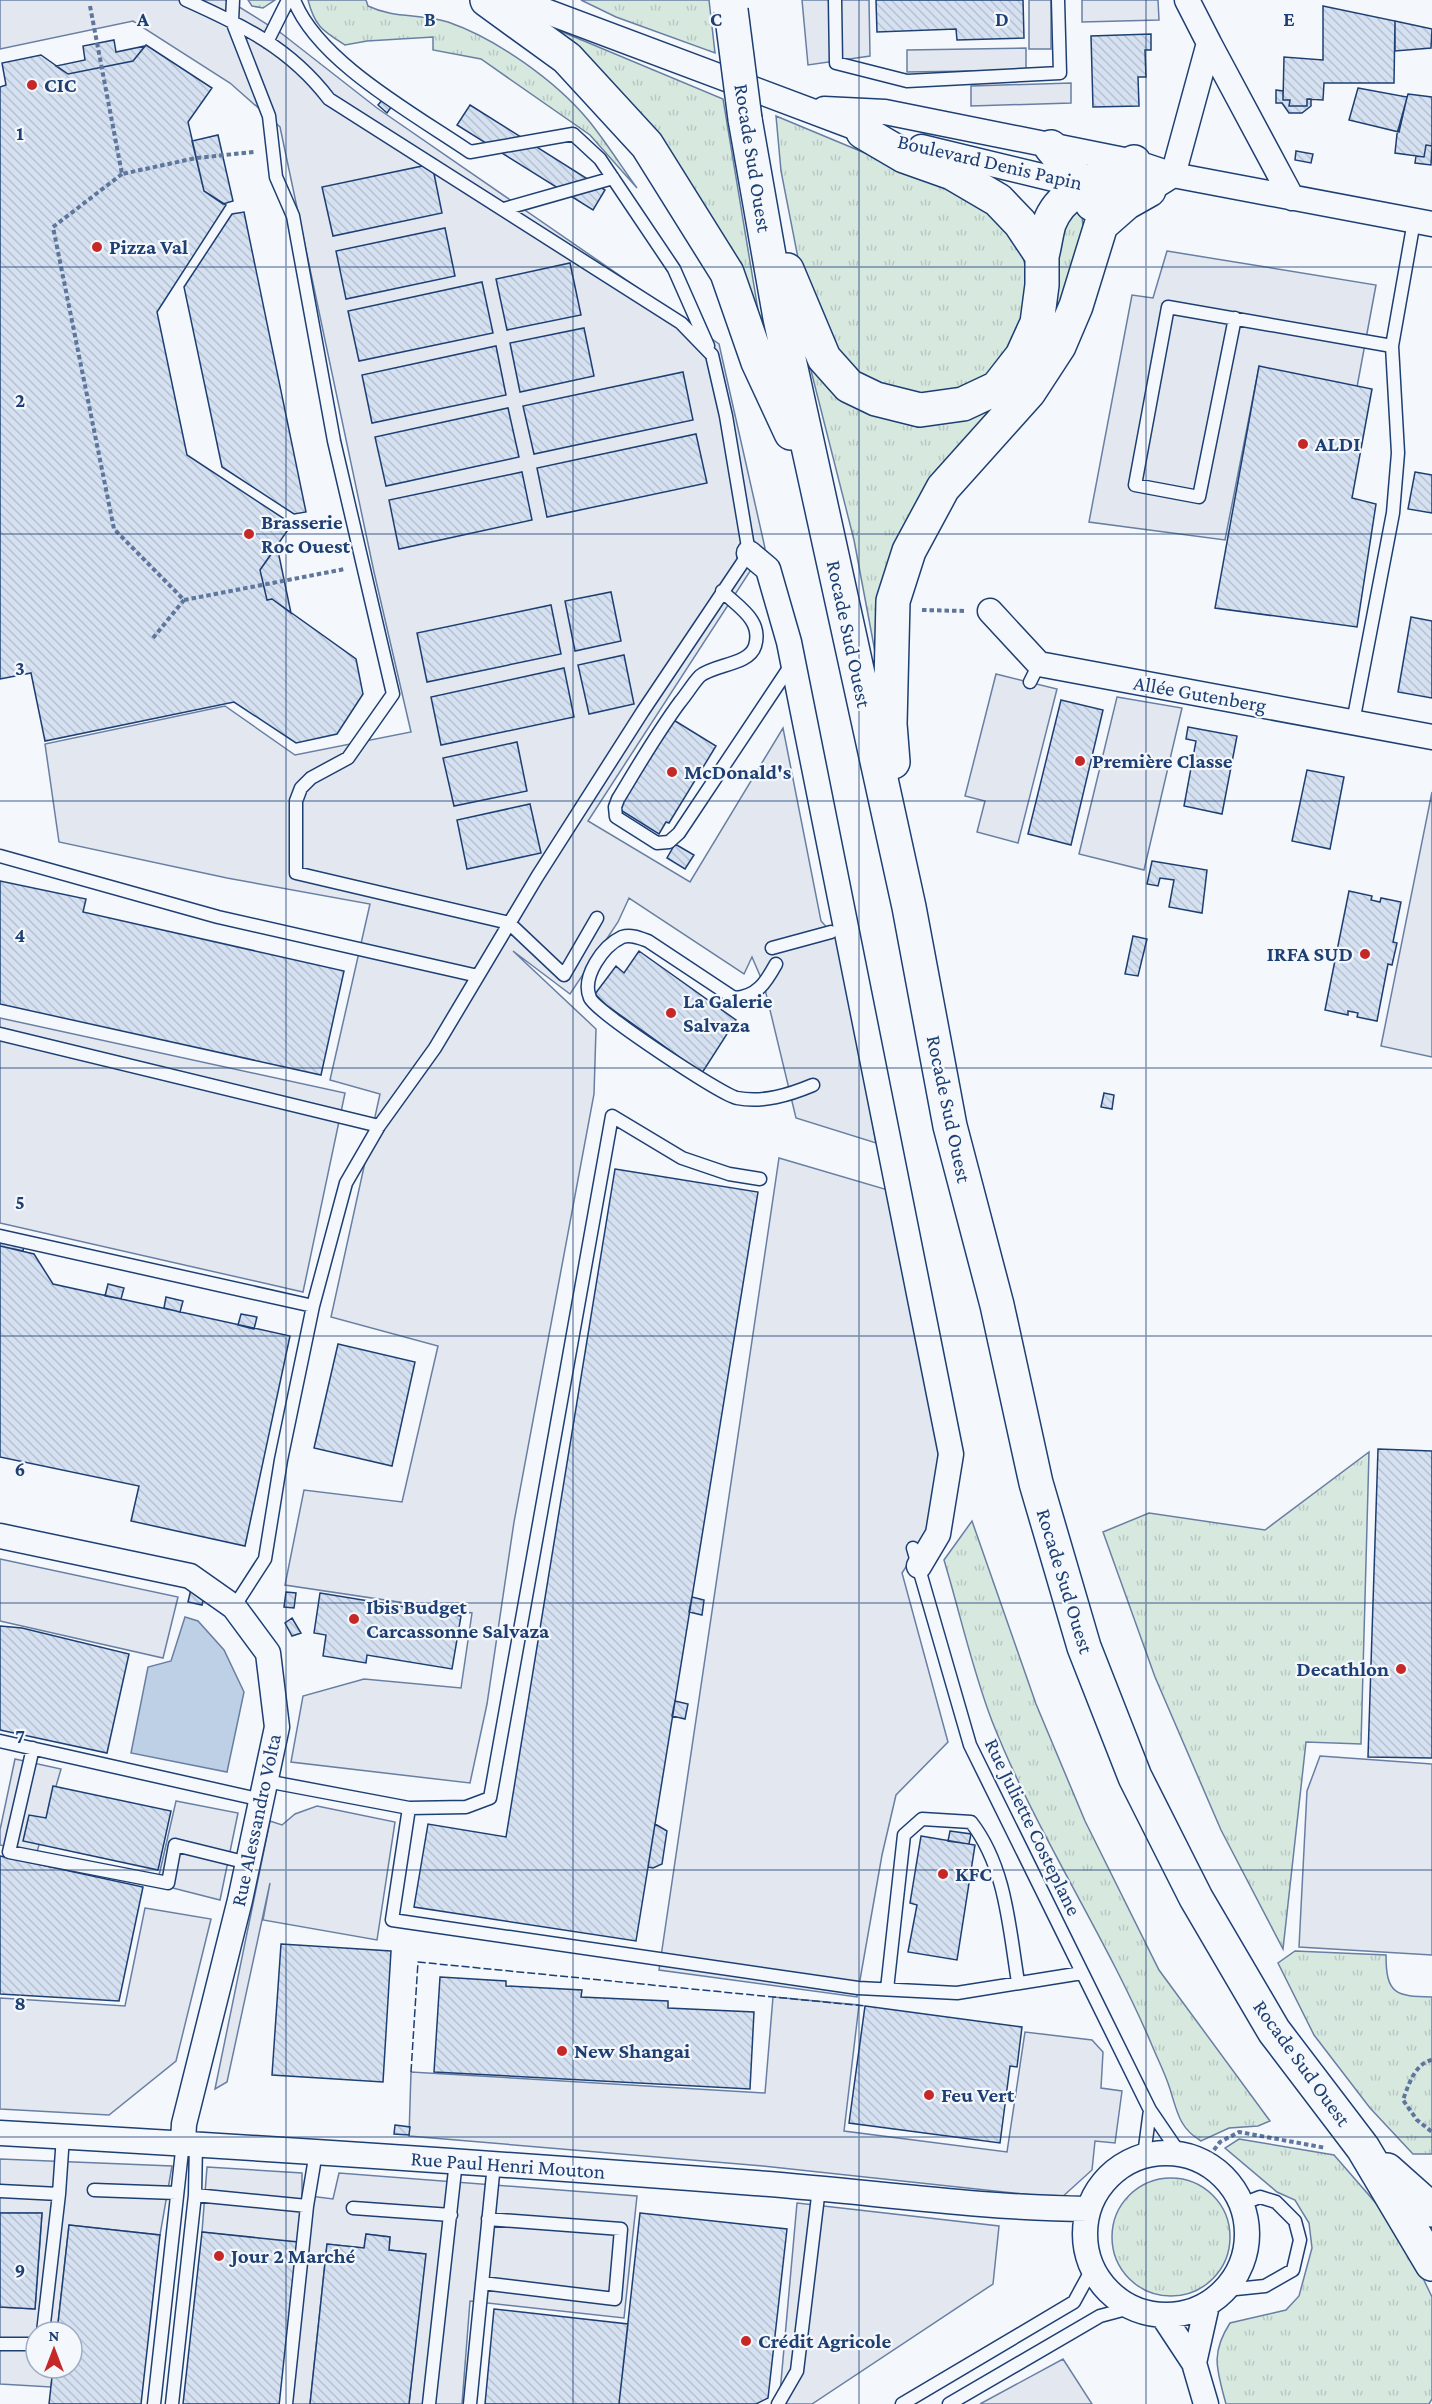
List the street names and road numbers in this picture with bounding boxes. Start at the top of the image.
street label: Rocade Sud Ouest [729,82,777,235]
street label: Boulevard Denis Papin [895,129,1085,195]
street label: Rocade Sud Ouest [822,558,877,711]
street label: Allée Gutenberg [1132,671,1268,717]
street label: Rocade Sud Ouest [922,1033,977,1186]
street label: Rocade Sud Ouest [1032,1506,1099,1657]
street label: Rue Alessandro Volta [226,1731,286,1909]
street label: Rue Juliette Costeplane [980,1735,1086,1919]
street label: Rocade Sud Ouest [1248,1995,1356,2132]
street label: Rue Paul Henri Mouton [410,2146,606,2184]

